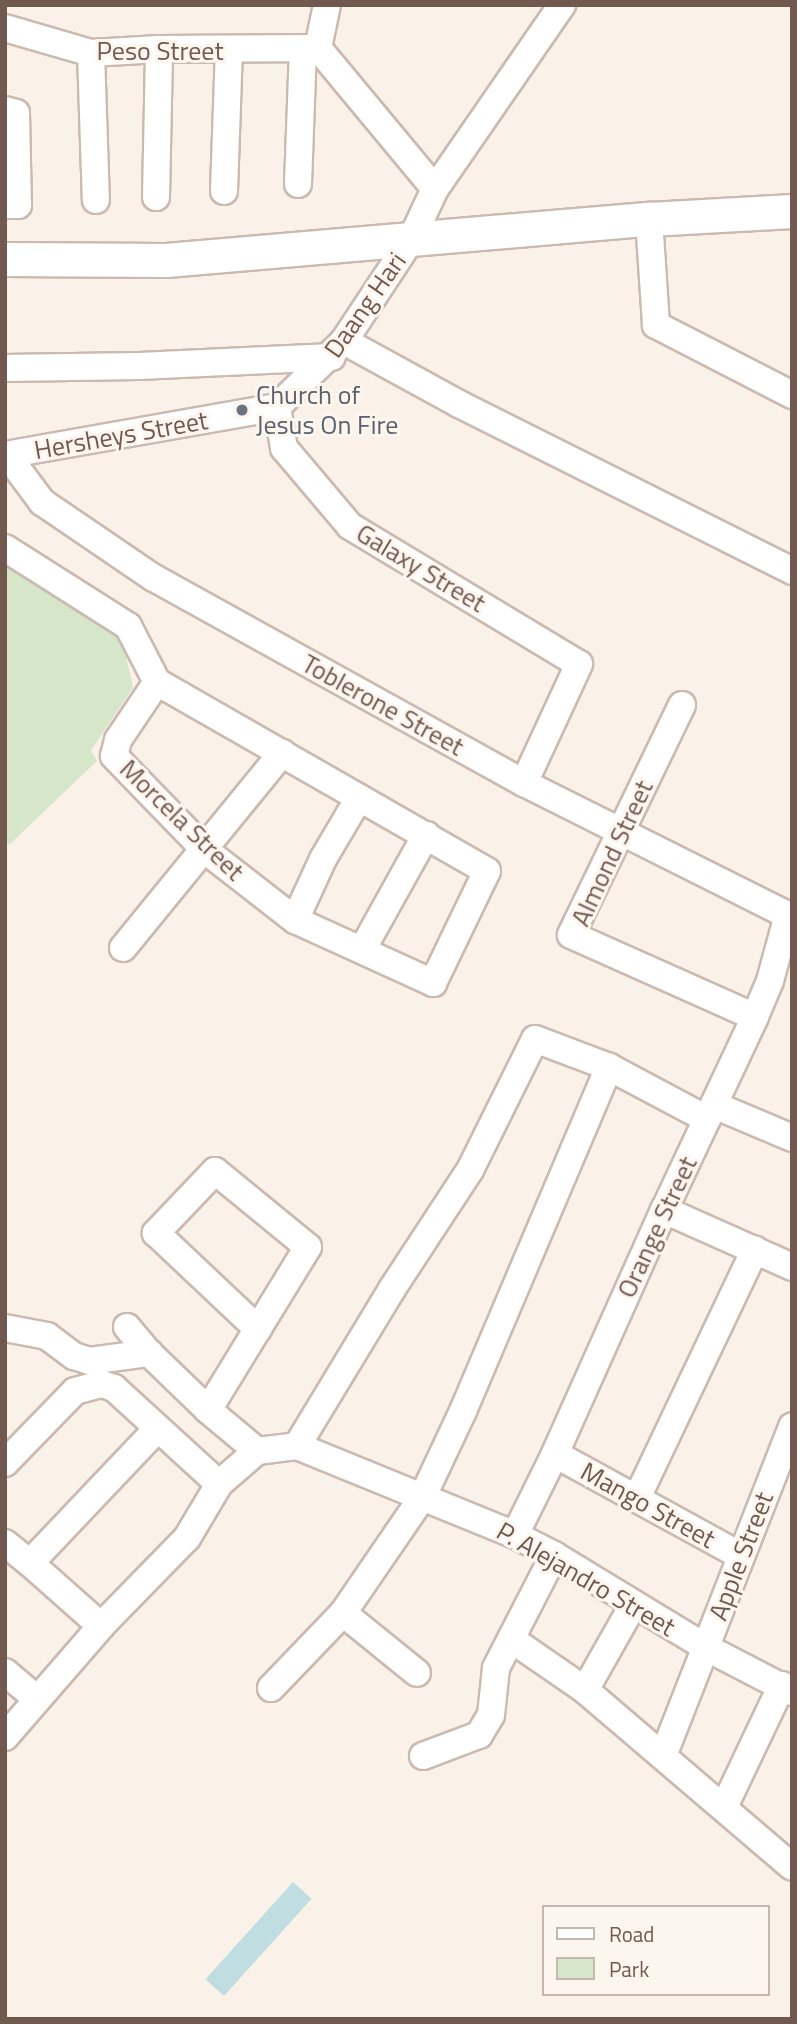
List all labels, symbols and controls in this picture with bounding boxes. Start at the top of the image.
street label: Peso Street [96,35,224,67]
street label: Daang Hari [317,246,413,364]
place label: Church of Jesus On Fire [256,379,398,440]
marker: Church of Jesus On Fire [234,402,250,418]
street label: Hersheys Street [32,404,210,466]
street label: Galaxy Street [351,517,491,619]
street label: Toblerone Street [297,648,469,762]
street label: Morcela Street [114,753,250,887]
street label: Almond Street [565,775,659,931]
street label: Orange Street [611,1151,703,1303]
street label: Mango Street [575,1455,721,1555]
street label: Apple Street [702,1487,780,1625]
street label: P. Alejandro Street [491,1515,681,1643]
legend [542,1905,769,1996]
text: Road [609,1918,654,1950]
text: Park [609,1953,649,1985]

